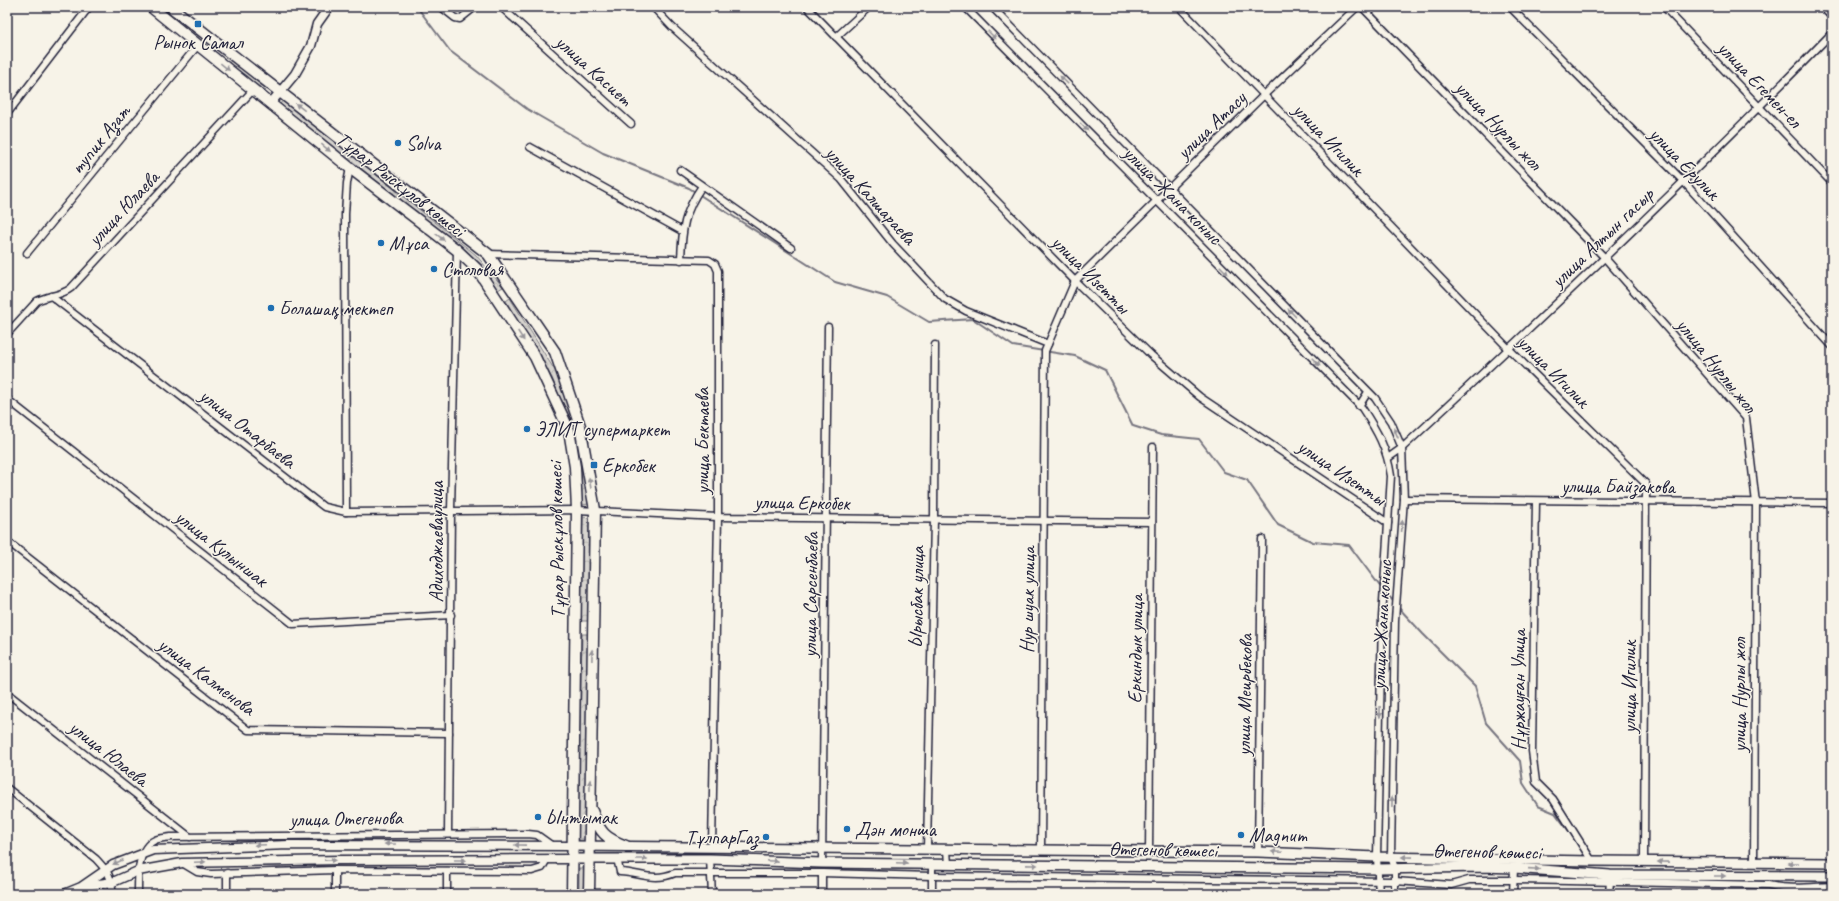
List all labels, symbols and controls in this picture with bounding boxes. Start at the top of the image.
marker: Рынок Самал [193,19,203,29]
street label: улица Касиет [550,29,638,112]
place label: Рынок Самал [153,30,245,55]
one-way arrow [988,30,997,40]
street label: улица Егемен-ел [1711,35,1808,134]
one-way arrow [219,63,230,71]
one-way arrow [1059,75,1069,85]
street label: улица Нурлы жол [1449,75,1549,177]
street label: улица Атасу [1171,85,1252,165]
street label: улица Игилик [1287,97,1371,182]
street label: тупик Азат [65,98,138,180]
one-way arrow [294,102,305,111]
street label: улица Ерулик [1643,121,1727,206]
one-way arrow [1079,122,1089,132]
street label: Тұрар Рыскұлов көшесі [331,126,472,244]
place label: Solva [406,131,443,156]
marker: Solva [393,138,403,148]
street label: улица Калшараева [819,140,923,251]
street label: улица Жана коныс [1117,140,1228,251]
one-way arrow [321,144,332,153]
street label: улица Юлаева [82,164,166,252]
street label: улица Алтын гасыр [1545,181,1660,293]
street label: улица Изетты [1045,229,1136,320]
place label: Мұса [389,231,429,256]
one-way arrow [434,232,445,241]
marker: Мұса [376,238,386,248]
place label: Столовая [442,257,504,282]
marker: Столовая [429,264,439,274]
one-way arrow [1219,265,1229,274]
place label: Болашақ мектеп [279,296,394,321]
marker: Болашақ мектеп [266,303,276,313]
one-way arrow [1287,308,1297,318]
street label: улица Нурлы жол [1670,312,1764,419]
street label: улица Игилик [1511,329,1596,414]
one-way arrow [517,331,525,342]
one-way arrow [1311,357,1321,367]
street label: улица Отарбаева [194,382,302,475]
street label: улица Бектаева [690,387,715,495]
place label: ЭЛИТ супермаркет [535,417,671,442]
marker: ЭЛИТ супермаркет [522,424,532,434]
one-way arrow [1392,427,1399,439]
street label: улица Изетты [1292,433,1392,512]
place label: Еркобек [602,453,656,478]
street label: Тұрар Рыскұлов көшесі [543,459,570,619]
marker: Еркобек [589,460,599,470]
street label: улица Байзакова [1560,474,1676,500]
one-way arrow [587,477,593,490]
street label: Адиходжаеваулица [424,479,449,603]
street label: улица Еркобек [753,489,852,516]
street label: улица Кулыншак [169,504,275,594]
one-way arrow [1398,520,1405,532]
street label: улица Сарсенбаева [797,530,824,659]
street label: Ырысбак улица [903,545,930,648]
street label: Нур шуак улица [1014,545,1041,653]
street label: улица Жана коныс [1366,559,1397,691]
street label: Еркиндык улица [1122,592,1149,704]
street label: Нұржауған Улица [1506,628,1531,751]
street label: улица Калменова [152,631,261,722]
street label: улица Меирбекова [1231,632,1258,757]
street label: улица Нурлы жол [1727,636,1752,753]
street label: улица Игилик [1617,639,1642,734]
one-way arrow [589,648,595,661]
one-way arrow [1377,706,1383,719]
street label: улица Юлаева [63,714,155,793]
one-way arrow [587,778,593,791]
one-way arrow [1389,795,1395,808]
street label: улица Отегенова [288,805,404,832]
place label: Ынтымак [546,805,618,830]
marker: Ынтымак [533,812,543,822]
place label: Дән монша [855,817,938,842]
place label: Magnum [1249,823,1308,848]
marker: Дән монша [842,824,852,834]
place label: ТұлпарГаз [686,825,760,851]
marker: Magnum [1236,830,1246,840]
marker: ТұлпарГаз [761,832,771,842]
street label: Өтегенов көшесі [1109,836,1220,863]
street label: Өтегенов көшесі [1433,838,1544,865]
one-way arrow [383,841,396,847]
one-way arrow [253,842,266,848]
one-way arrow [513,842,526,848]
one-way arrow [1271,849,1283,856]
one-way arrow [1400,854,1413,860]
one-way arrow [636,855,648,862]
one-way arrow [324,857,337,863]
one-way arrow [454,857,467,863]
one-way arrow [766,858,779,864]
one-way arrow [194,859,207,865]
one-way arrow [1656,859,1669,865]
one-way arrow [112,860,124,866]
one-way arrow [896,860,908,867]
one-way arrow [1786,860,1799,866]
one-way arrow [1026,862,1039,868]
one-way arrow [1528,866,1540,873]
one-way arrow [1714,873,1727,879]

